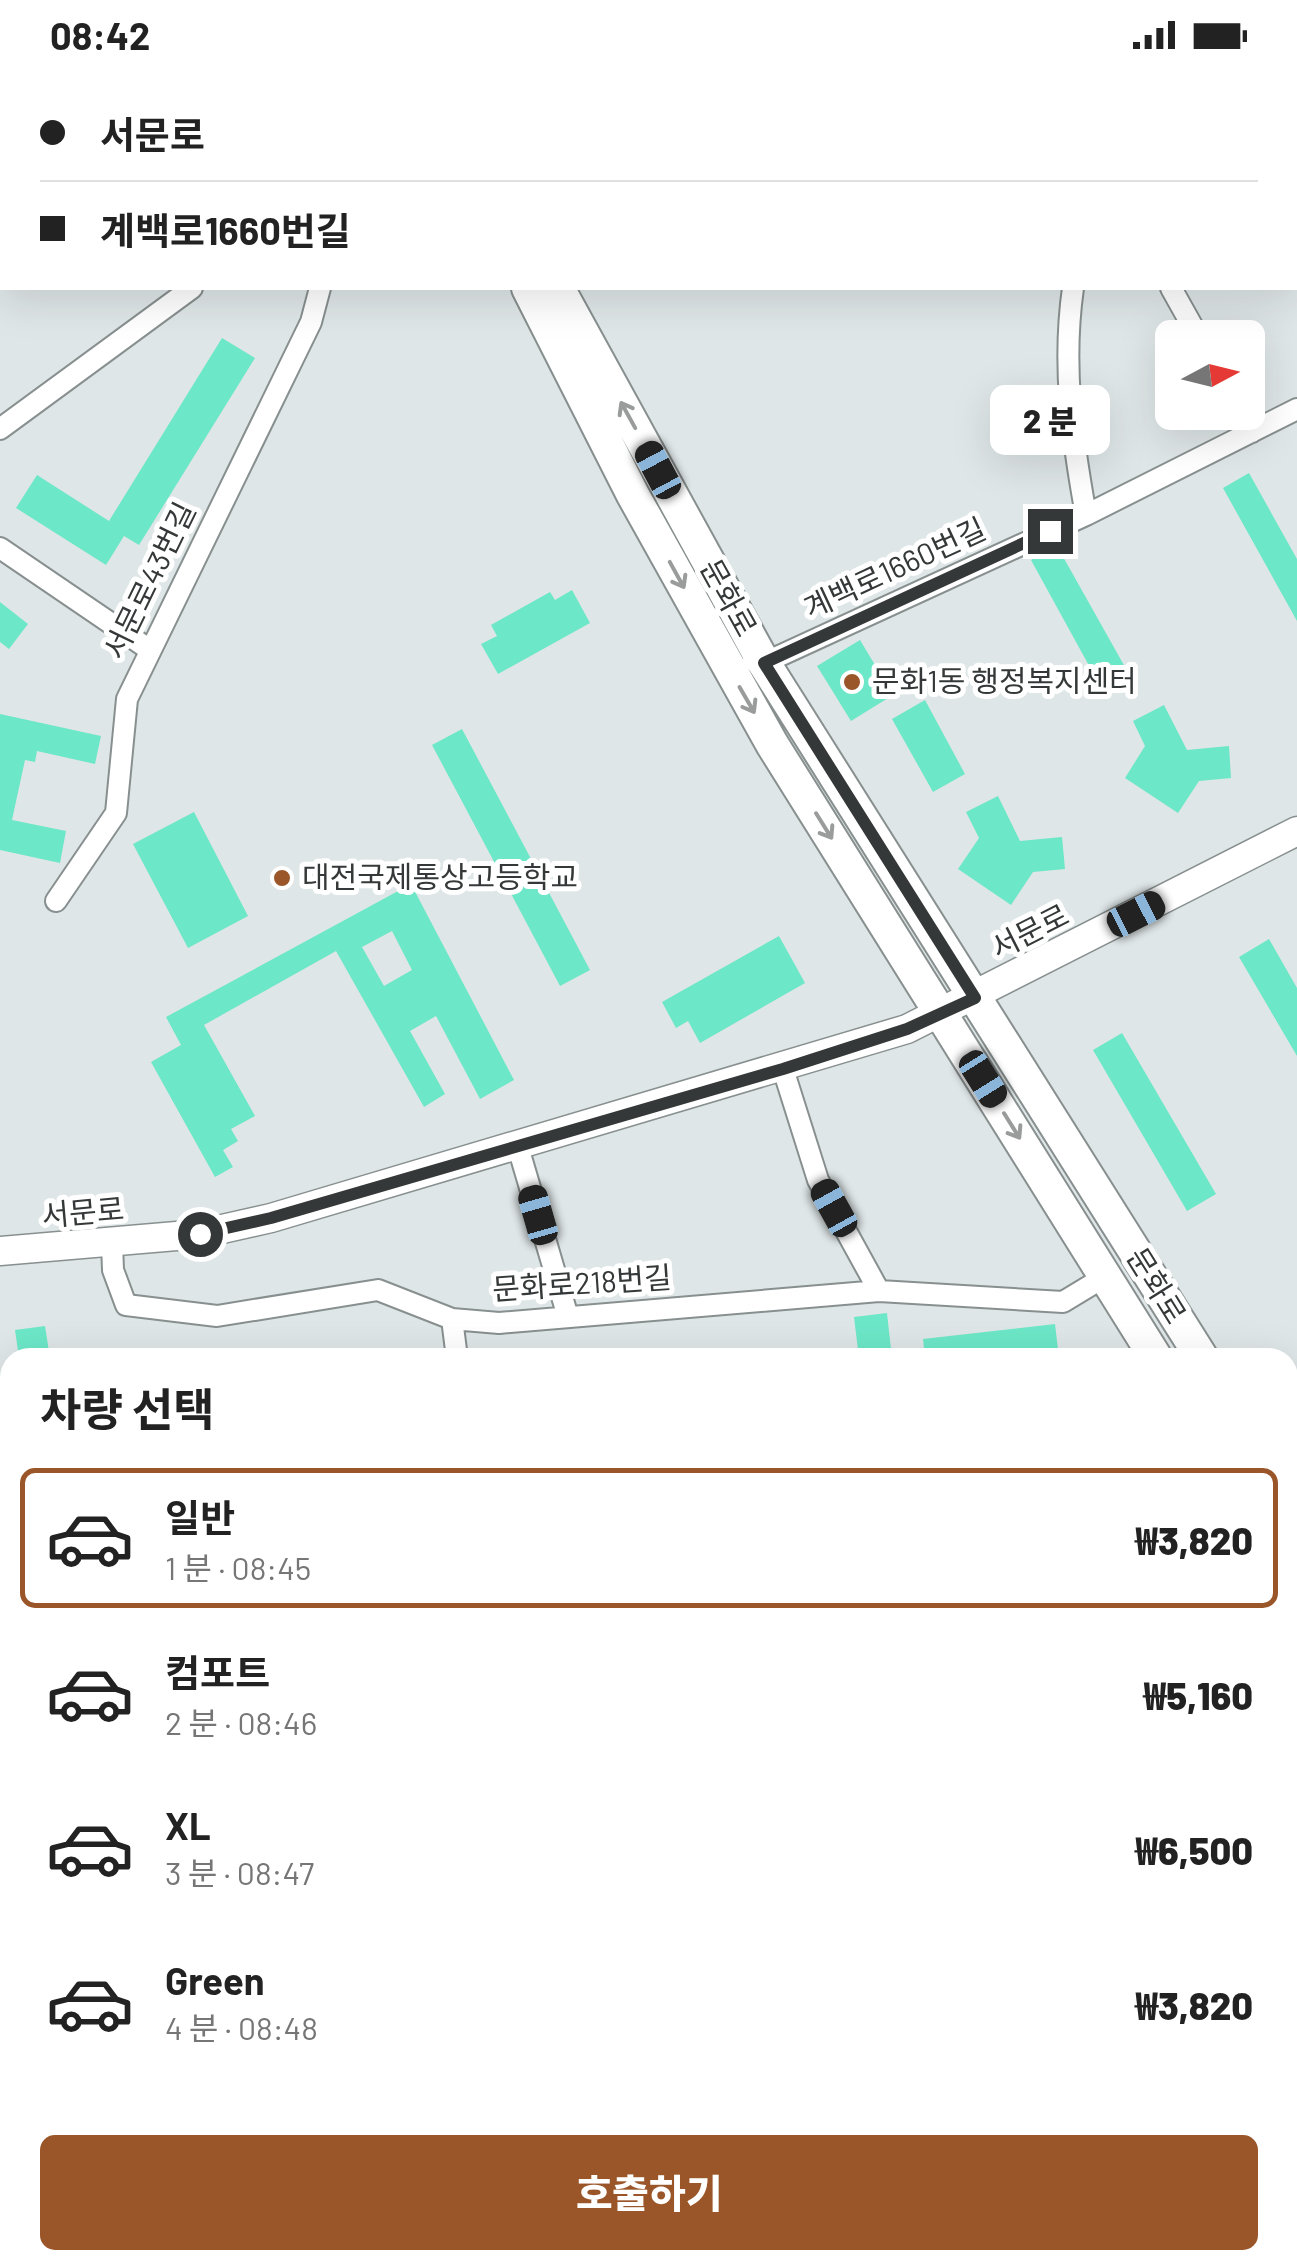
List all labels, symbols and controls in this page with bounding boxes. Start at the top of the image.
text: 08:42 [50,12,150,58]
text: 서문로 [100,111,205,157]
text: 계백로1660번길 [100,207,351,253]
north arrow [1155,320,1265,430]
map controls [1155,320,1265,430]
callout: 2 분 [990,386,1110,456]
one-way arrow [618,401,638,431]
text: 2 분 [1023,401,1077,439]
car [631,436,685,504]
street label: 서문로43번길 [95,496,202,664]
street label: 계백로1660번길 [798,509,991,625]
route end [1028,509,1073,554]
street label: 문화로 [694,552,766,642]
one-way arrow [668,560,688,590]
place label: 문화1동 행정복지센터 [872,662,1137,698]
marker: 문화1동 행정복지센터 [841,671,863,693]
one-way arrow [737,685,757,714]
one-way arrow [814,812,834,840]
place label: 대전국제통상고등학교 [302,858,578,894]
marker: 대전국제통상고등학교 [271,867,293,889]
car [1102,887,1170,941]
street label: 서문로 [984,895,1074,965]
car [954,1046,1012,1112]
one-way arrow [1002,1111,1022,1139]
car [806,1174,862,1242]
car [515,1182,561,1248]
street label: 서문로 [40,1189,126,1233]
route start [178,1212,223,1257]
street label: 문화로 [1120,1240,1195,1330]
street label: 문화로218번길 [491,1258,673,1306]
text: 차량 선택 [40,1381,215,1435]
icon: car [45,1493,135,1583]
text: 일반 [165,1494,235,1540]
text: ₩3,820 [1135,1517,1253,1563]
text: 1 분 · 08:45 [165,1548,311,1586]
icon: car [45,1648,135,1738]
text: 컴포트 [165,1649,270,1695]
text: ₩5,160 [1143,1672,1253,1718]
text: 2 분 · 08:46 [165,1703,317,1741]
text: XL [165,1802,211,1848]
icon: car [45,1803,135,1893]
text: ₩6,500 [1135,1827,1253,1873]
text: 3 분 · 08:47 [165,1853,314,1891]
text: Green [165,1957,265,2003]
icon: car [45,1958,135,2048]
text: ₩3,820 [1135,1982,1253,2028]
text: 4 분 · 08:48 [165,2008,318,2046]
button: 호출하기 [40,2135,1258,2250]

